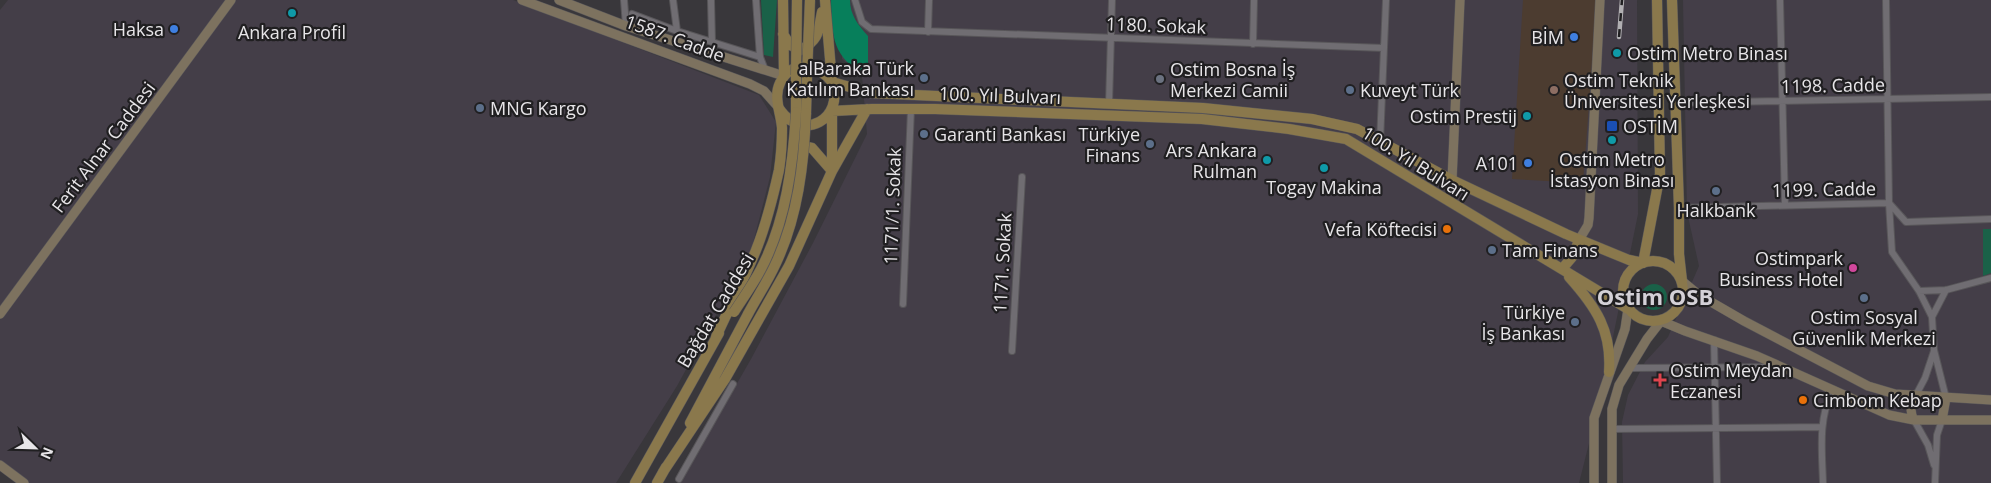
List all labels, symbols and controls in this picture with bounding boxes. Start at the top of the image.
marker: Ankara Profil [286,7,298,19]
street label: 1587. Cadde [622,9,728,67]
street label: 1180. Sokak [1106,11,1207,39]
place label: Haksa [113,17,164,41]
place label: Ankara Profil [238,20,346,44]
marker: Haksa [168,23,180,35]
place label: BİM [1531,25,1564,49]
marker: BİM [1568,31,1580,43]
place label: Ostim Metro Binası [1627,41,1788,65]
marker: Ostim Metro Binası [1611,47,1623,59]
place label: alBaraka Türk Katılım Bankası [786,56,915,101]
place label: Ostim Bosna İş Merkezi Camii [1170,57,1295,102]
place label: Ostim Teknik Üniversitesi Yerleşkesi [1564,68,1750,113]
marker: alBaraka Türk Katılım Bankası [918,72,930,84]
street label: 1198. Cadde [1781,72,1885,98]
marker: Ostim Bosna İş Merkezi Camii [1154,73,1166,85]
street label: Ferit Alnar Caddesi [46,77,160,217]
place label: Kuveyt Türk [1360,78,1460,102]
street label: 100. Yıl Bulvarı [939,81,1061,109]
marker: Kuveyt Türk [1344,84,1356,96]
marker: Ostim Teknik Üniversitesi Yerleşkesi [1548,84,1560,96]
place label: MNG Kargo [490,96,587,120]
marker: MNG Kargo [474,102,486,114]
place label: Ostim Prestij [1410,104,1517,128]
marker: Ostim Prestij [1521,110,1533,122]
place label: OSTİM [1623,114,1678,138]
marker: OSTİM [1605,119,1619,133]
street label: 100. Yıl Bulvarı [1358,120,1474,206]
place label: Garanti Bankası [934,122,1066,146]
place label: Türkiye Finans [1079,122,1140,167]
marker: Garanti Bankası [918,128,930,140]
marker: Ostim Metro İstasyon Binası [1606,134,1618,146]
marker: Türkiye Finans [1144,138,1156,150]
place label: Ars Ankara Rulman [1166,138,1257,183]
street label: 1171/1. Sokak [878,147,906,265]
place label: Ostim Metro İstasyon Binası [1550,147,1674,192]
place label: A101 [1476,151,1518,175]
marker: Ars Ankara Rulman [1261,154,1273,166]
marker: A101 [1522,157,1534,169]
marker: Togay Makina [1318,162,1330,174]
place label: Togay Makina [1266,175,1382,199]
street label: 1199. Cadde [1772,176,1876,202]
marker: Halkbank [1710,185,1722,197]
place label: Halkbank [1677,198,1756,222]
street label: 1171. Sokak [987,212,1017,314]
place label: Vefa Köftecisi [1325,217,1437,241]
marker: Vefa Köftecisi [1441,223,1453,235]
place label: Tam Finans [1502,238,1598,262]
marker: Tam Finans [1486,244,1498,256]
place label: Ostimpark Business Hotel [1719,246,1844,291]
street label: Bağdat Caddesi [671,248,759,372]
marker: Ostimpark Business Hotel [1847,262,1859,274]
district label: Ostim OSB [1597,281,1713,311]
marker: Ostim Sosyal Güvenlik Merkezi [1858,292,1870,304]
place label: Türkiye İş Bankası [1481,300,1565,345]
place label: Ostim Sosyal Güvenlik Merkezi [1792,305,1936,350]
marker: Türkiye İş Bankası [1569,316,1581,328]
place label: Ostim Meydan Eczanesi [1670,358,1792,403]
marker: Ostim Meydan Eczanesi [1654,374,1666,386]
place label: Cimbom Kebap [1813,388,1942,412]
marker: Cimbom Kebap [1797,394,1809,406]
north arrow [10,423,60,473]
text: N [36,444,58,462]

